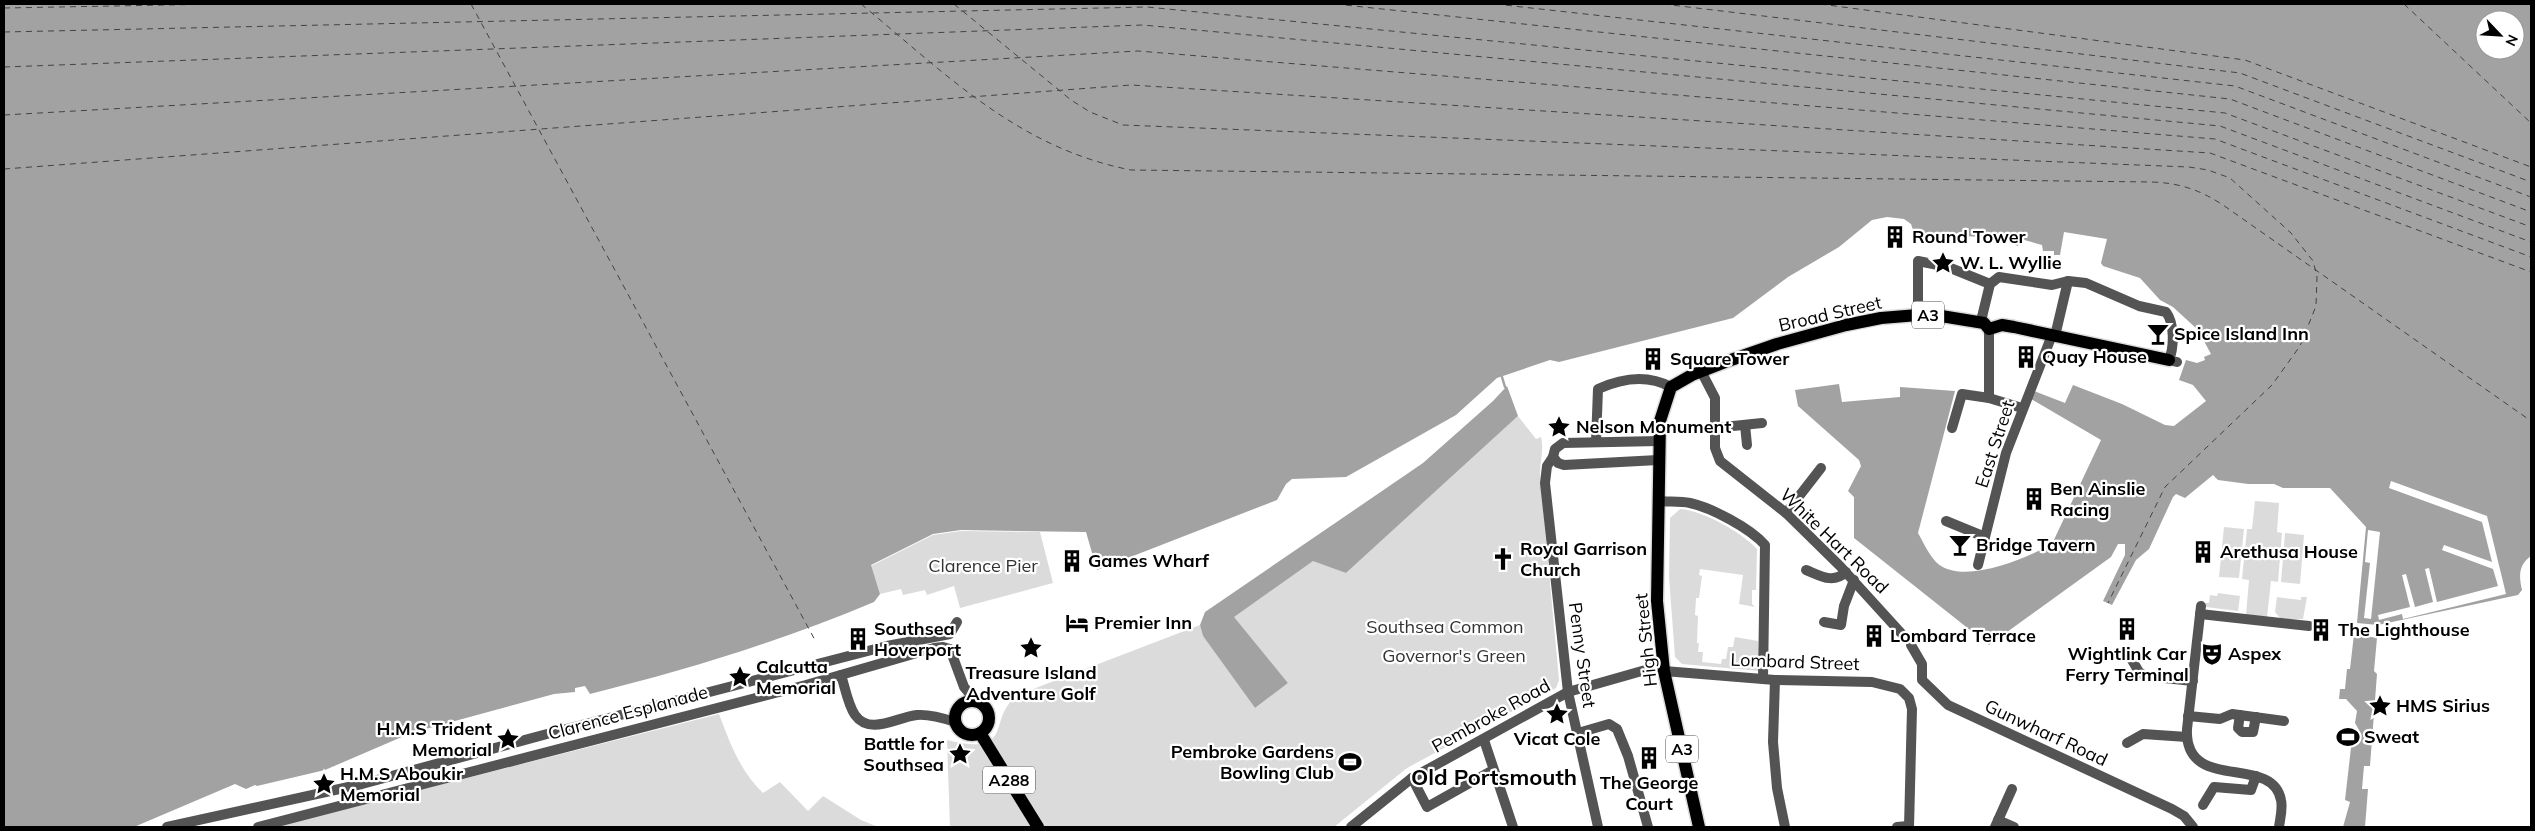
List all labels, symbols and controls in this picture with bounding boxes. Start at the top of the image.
north arrow [2475,10,2525,60]
text: N [2501,32,2522,49]
building icon: Round Tower [1882,224,1908,250]
place label: Round Tower [1912,225,2027,248]
place icon: W. L. Wyllie [1930,250,1956,276]
place label: W. L. Wyllie [1960,251,2062,274]
street label: Broad Street [1776,290,1884,337]
road number: A3 [1912,302,1944,328]
bar icon: Spice Island Inn [2145,321,2171,347]
place label: Spice Island Inn [2174,322,2309,345]
building icon: Quay House [2013,344,2039,370]
place label: Quay House [2042,345,2147,368]
building icon: Square Tower [1640,346,1666,372]
place label: Square Tower [1670,347,1790,370]
street label: East Street [1970,397,2020,491]
place icon: Nelson Monument [1546,414,1572,440]
place label: Nelson Monument [1576,415,1731,438]
place label: Ben Ainslie Racing [2050,477,2146,521]
street label: White Hart Road [1775,483,1894,598]
building icon: Ben Ainslie Racing [2021,486,2047,512]
bar icon: Bridge Tavern [1947,532,1973,558]
place label: Bridge Tavern [1976,533,2096,556]
place label: Royal Garrison Church [1520,537,1647,581]
building icon: Arethusa House [2190,539,2216,565]
place label: Arethusa House [2220,540,2358,563]
church icon: Royal Garrison Church [1490,546,1516,572]
building icon: Games Wharf [1059,548,1085,574]
place label: Games Wharf [1088,549,1209,572]
park label: Clarence Pier [928,554,1038,577]
street label: High Street [1629,592,1662,688]
street label: Penny Street [1564,601,1601,709]
hotel icon: Premier Inn [1064,610,1090,636]
place label: Premier Inn [1094,611,1192,634]
park label: Southsea Common [1366,615,1524,638]
building icon: Wightlink Car Ferry Terminal [2114,616,2140,642]
place label: Southsea Hoverport [874,617,961,661]
building icon: The Lighthouse [2308,617,2334,643]
place label: The Lighthouse [2338,618,2470,641]
building icon: Lombard Terrace [1861,623,1887,649]
place label: Lombard Terrace [1890,624,2036,647]
building icon: Southsea Hoverport [845,626,871,652]
place icon: Treasure Island Adventure Golf [1018,635,1044,661]
theatre icon: Aspex [2199,641,2225,667]
place label: Wightlink Car Ferry Terminal [2065,642,2189,686]
place label: Aspex [2228,642,2282,665]
park label: Governor's Green [1382,644,1526,667]
street label: Lombard Street [1730,648,1860,675]
place label: Calcutta Memorial [756,655,836,699]
place label: Treasure Island Adventure Golf [965,661,1097,705]
place icon: Calcutta Memorial [727,664,753,690]
street label: Pembroke Road [1427,673,1554,758]
street label: Clarence Esplanade [545,680,710,745]
place icon: HMS Sirius [2367,693,2393,719]
street label: Gunwharf Road [1981,694,2111,771]
place label: HMS Sirius [2396,694,2490,717]
place icon: Vicat Cole [1544,701,1570,727]
place label: H.M.S Trident Memorial [377,717,492,761]
sports icon: Sweat [2335,724,2361,750]
place label: Sweat [2364,725,2419,748]
place icon: H.M.S Trident Memorial [495,726,521,752]
place label: Vicat Cole [1513,727,1600,750]
place label: Battle for Southsea [863,732,945,776]
road number: A3 [1666,736,1698,762]
place label: Pembroke Gardens Bowling Club [1171,740,1334,784]
place icon: Battle for Southsea [947,741,973,767]
building icon: The George Court [1636,745,1662,771]
sports icon: Pembroke Gardens Bowling Club [1337,749,1363,775]
place label: H.M.S Aboukir Memorial [340,762,464,806]
district label: Old Portsmouth [1411,763,1577,791]
road number: A288 [983,766,1035,794]
place icon: H.M.S Aboukir Memorial [311,771,337,797]
place label: The George Court [1600,771,1698,815]

